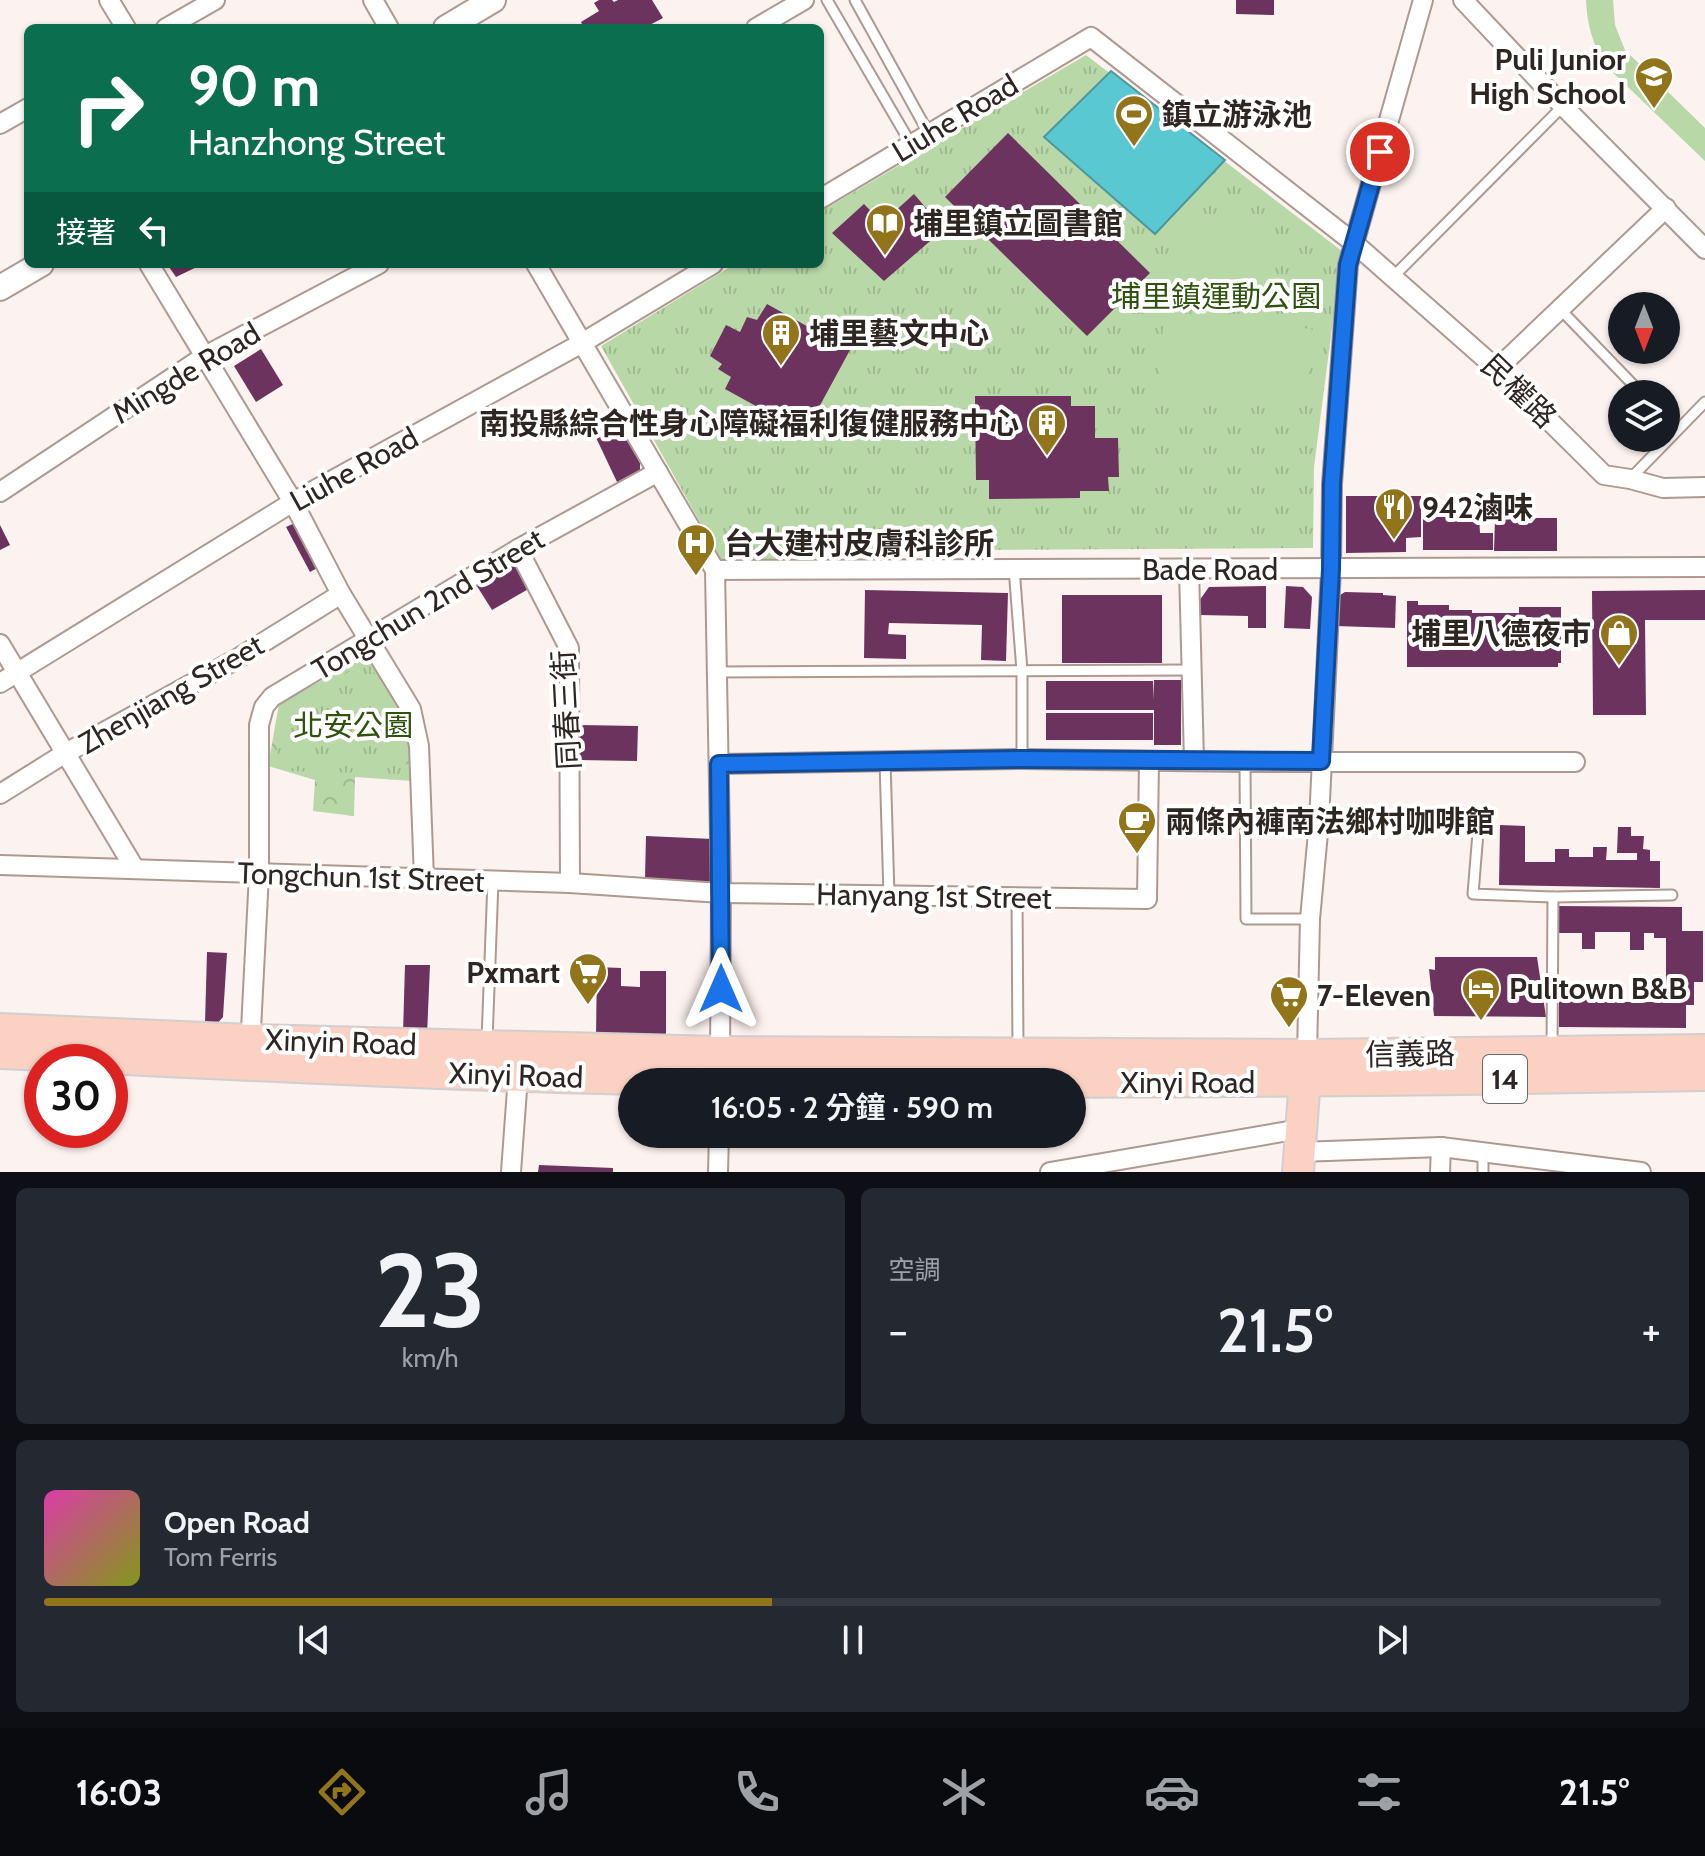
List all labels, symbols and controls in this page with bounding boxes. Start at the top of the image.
place label: Puli Junior High School [1469,41,1626,112]
text: 90 m [188,52,320,120]
school or university icon: Puli Junior High School [1633,55,1675,110]
icon: right [56,56,160,160]
street label: Liuhe Road [885,66,1025,170]
sports icon: 鎮立游泳池 [1113,93,1155,148]
place label: 鎮立游泳池 [1162,96,1312,133]
pin [1346,118,1414,186]
text: Hanzhong Street [188,120,445,164]
icon: arrive [1358,130,1402,174]
library icon: 埔里鎮立圖書館 [864,202,906,257]
place label: 埔里鎮立圖書館 [913,205,1123,242]
icon: left [132,208,176,252]
text: 接著 [56,214,116,251]
park label: 埔里鎮運動公園 [1111,278,1321,315]
north arrow [1608,292,1680,364]
map controls [1608,292,1680,452]
building icon: 埔里藝文中心 [760,312,802,367]
street label: Mingde Road [105,314,267,432]
place label: 埔里藝文中心 [809,315,989,352]
street label: 民權路 [1474,346,1564,436]
button: layers [1608,380,1680,452]
building icon: 南投縣綜合性身心障礙福利復健服務中心 [1026,402,1068,457]
place label: 南投縣綜合性身心障礙福利復健服務中心 [479,405,1019,442]
street label: Liuhe Road [284,419,424,519]
restaurant icon: 942滷味 [1373,486,1415,541]
place label: 942滷味 [1422,489,1533,526]
street label: Tongchun 2nd Street [305,520,551,688]
hospital icon: 台大建村皮膚科診所 [675,522,717,577]
place label: 台大建村皮膚科診所 [724,525,994,562]
street label: Bade Road [1142,551,1278,588]
shop icon: 埔里八德夜市 [1598,612,1640,667]
place label: 埔里八德夜市 [1411,615,1591,652]
street label: Zhenjiang Street [72,626,270,762]
street label: 同春三街 [544,649,588,771]
park label: 北安公園 [293,707,413,744]
cafe icon: 兩條內褲南法鄉村咖啡館 [1116,800,1158,855]
place label: 兩條內褲南法鄉村咖啡館 [1165,803,1495,840]
street label: Tongchun 1st Street [237,854,485,900]
street label: Hanyang 1st Street [816,875,1052,917]
position arrow [679,947,763,1031]
supermarket icon: Pxmart [567,951,609,1006]
place label: Pxmart [466,954,560,991]
hotel icon: Pulitown B&B [1460,967,1502,1022]
place label: Pulitown B&B [1509,970,1687,1007]
supermarket icon: 7-Eleven [1268,974,1310,1029]
place label: 7-Eleven [1317,977,1431,1014]
street label: Xinyin Road [265,1021,417,1063]
street label: 信義路 [1365,1035,1455,1073]
speed limit sign: 30 [24,1044,128,1148]
street label: Xinyi Road [448,1054,584,1096]
road number: 14 [1483,1055,1527,1103]
street label: Xinyi Road [1121,1064,1255,1101]
text: 16:05 · 2 分鐘 · 590 m [711,1089,993,1126]
text: 23 [375,1227,486,1353]
text: 空調 [889,1254,941,1286]
text: 21.5° [1217,1294,1333,1367]
text: − [889,1304,908,1357]
text: + [1642,1304,1661,1357]
text: km/h [402,1342,459,1374]
text: Open Road [164,1504,310,1541]
text: Tom Ferris [164,1541,277,1573]
icon: previous [292,1618,336,1662]
icon: pause [831,1618,875,1662]
icon: next [1370,1618,1414,1662]
icon: directions [314,1764,370,1820]
icon: music [521,1764,577,1820]
icon: phone [729,1764,785,1820]
icon: climate [936,1764,992,1820]
icon: car [1144,1764,1200,1820]
icon: filters [1351,1764,1407,1820]
text: 16:03 [76,1770,162,1814]
text: 21.5° [1559,1770,1629,1814]

